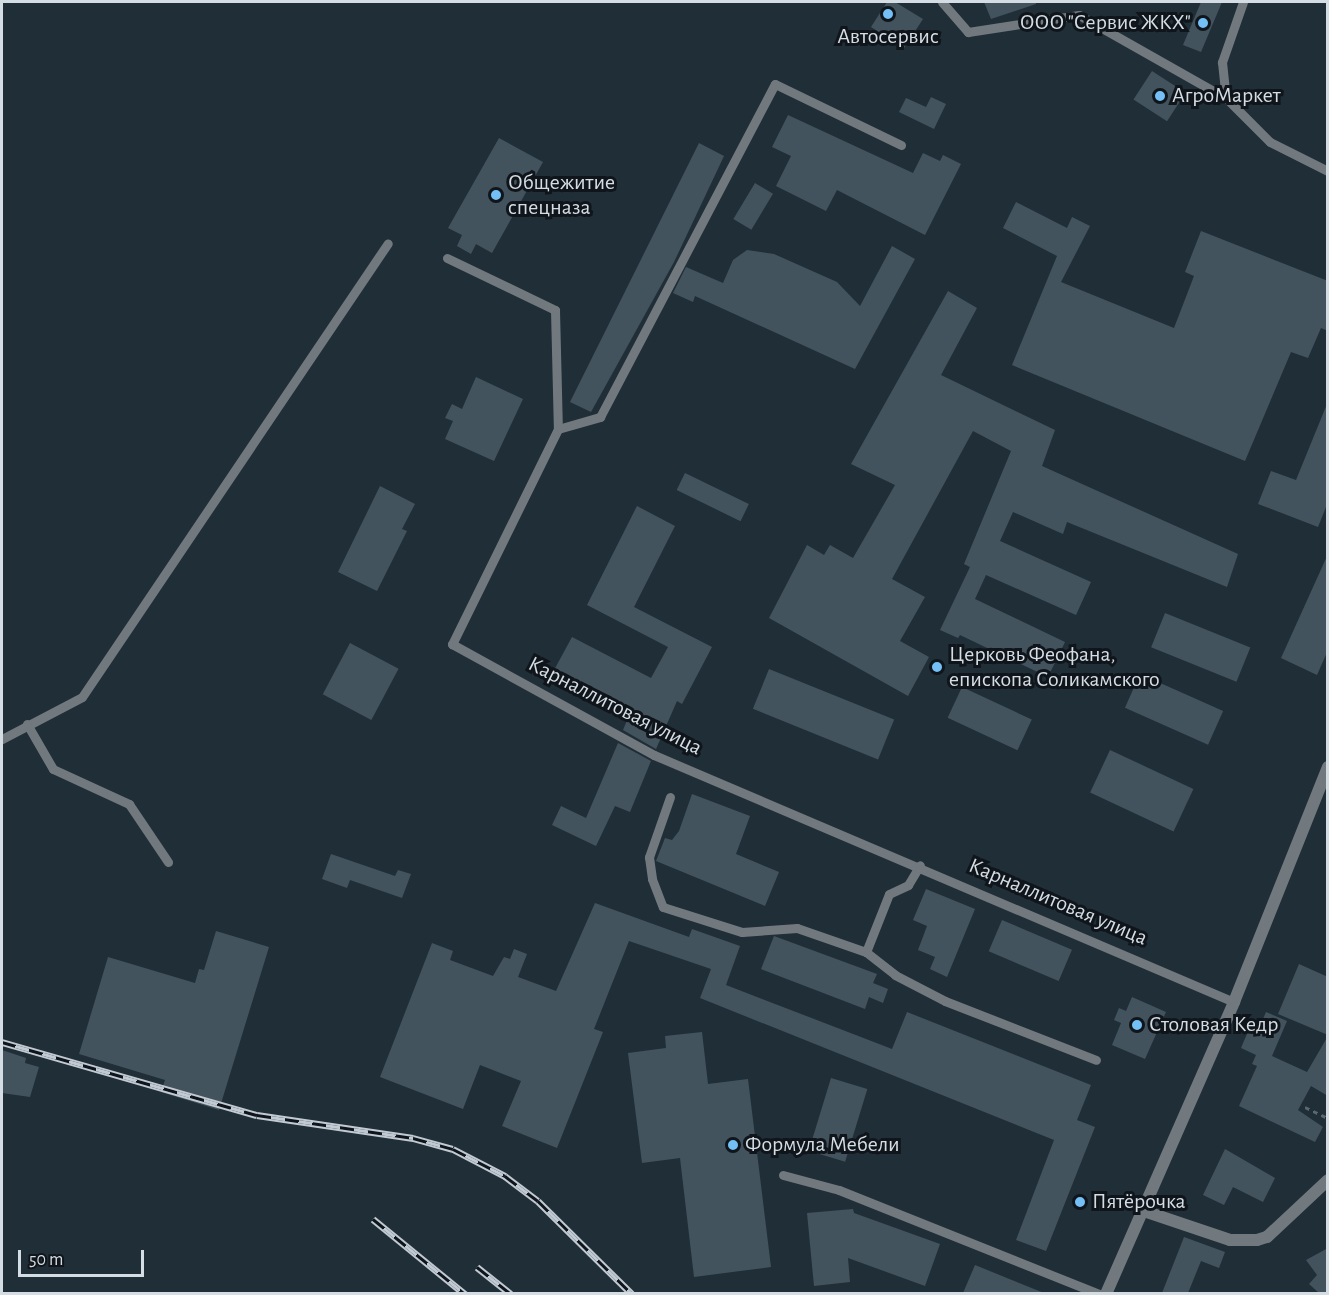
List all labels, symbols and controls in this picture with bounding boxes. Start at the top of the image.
marker: Автосервис [881,7,895,21]
place label: ООО "Сервис ЖКХ" [1020,10,1191,36]
marker: ООО "Сервис ЖКХ" [1196,16,1210,30]
place label: Автосервис [837,24,939,50]
place label: АгроМаркет [1172,83,1281,109]
marker: АгроМаркет [1153,89,1167,103]
place label: Общежитие спецназа [508,169,615,220]
marker: Общежитие спецназа [489,188,503,202]
place label: Церковь Феофана, епископа Соликамского [949,641,1160,692]
street label: Карналлитовая улица [524,651,706,761]
marker: Церковь Феофана, епископа Соликамского [930,660,944,674]
street label: Карналлитовая улица [965,852,1151,952]
place label: Столовая Кедр [1149,1012,1278,1038]
marker: Столовая Кедр [1130,1018,1144,1032]
place label: Формула Мебели [745,1132,900,1158]
marker: Формула Мебели [726,1138,740,1152]
place label: Пятёрочка [1092,1189,1186,1215]
marker: Пятёрочка [1073,1195,1087,1209]
scale bar [21,1238,147,1276]
text: 50 m [29,1251,63,1269]

